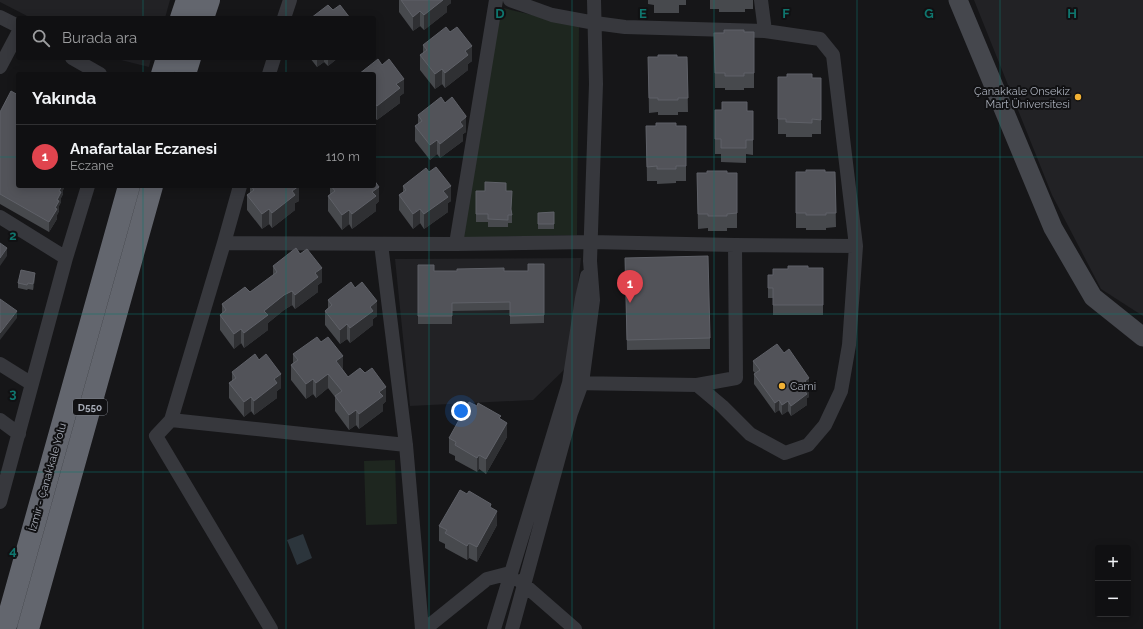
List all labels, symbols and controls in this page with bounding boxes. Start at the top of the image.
text: D [495,6,505,21]
text: E [639,6,647,21]
text: F [782,6,790,21]
text: G [924,6,934,21]
text: H [1067,6,1077,21]
search box [16,16,376,60]
icon: search [30,27,52,49]
text: Burada ara [62,29,137,47]
place label: Çanakkale Onsekiz Mart Üniversitesi [974,85,1071,111]
text: Yakında [32,88,96,108]
marker: Çanakkale Onsekiz Mart Üniversitesi [1073,92,1083,102]
text: Anafartalar Eczanesi [70,140,217,158]
text: 1 [42,149,48,164]
text: 110 m [326,149,360,164]
text: Eczane [70,158,114,173]
text: 2 [9,228,17,243]
pin: 1 [617,270,643,303]
place label: Cami [790,380,816,393]
marker: Cami [777,381,787,391]
text: 3 [9,386,17,401]
road number: D550 [73,399,107,415]
your location [451,401,471,421]
street label: İzmir - Çanakkale Yolu [26,421,69,533]
text: 4 [9,543,17,558]
map controls [1095,545,1131,617]
button: + [1095,545,1131,581]
button: − [1095,581,1131,617]

